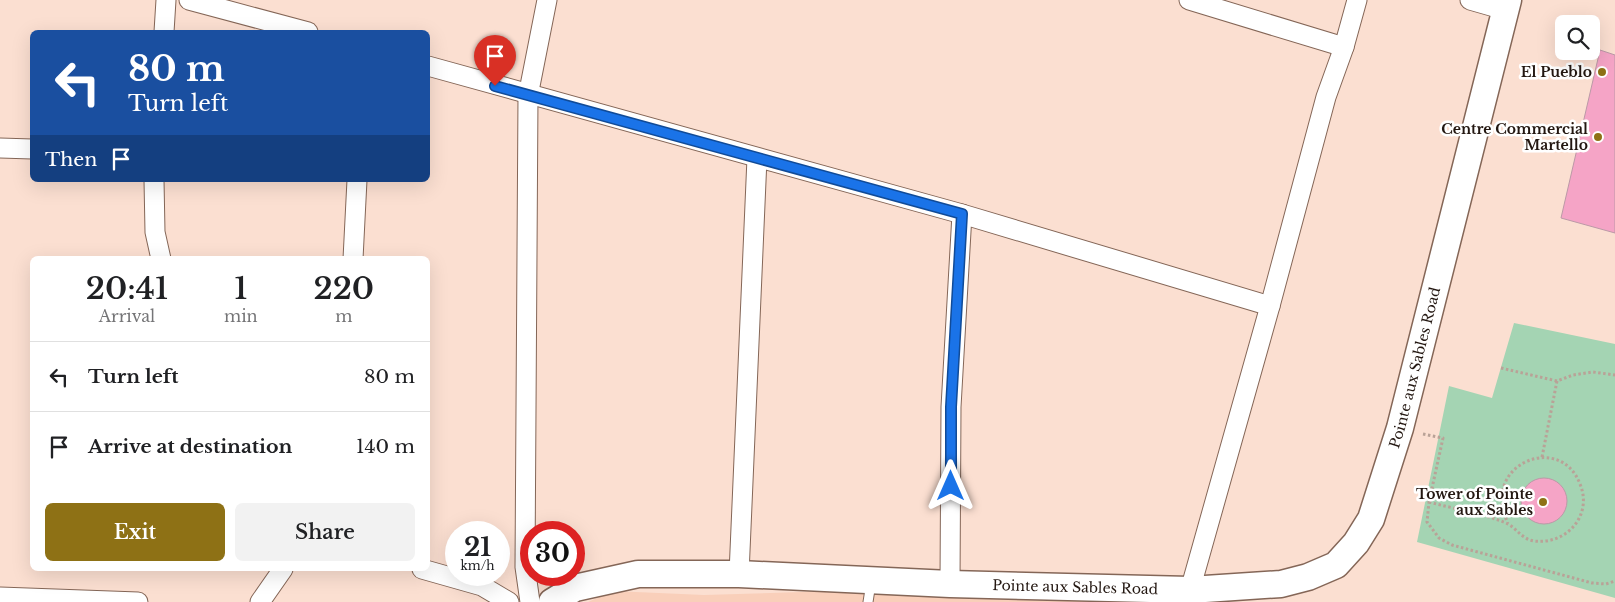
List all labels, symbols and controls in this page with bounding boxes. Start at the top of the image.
map controls [1555,15,1600,60]
button: search [1555,15,1600,60]
pin [474,35,516,86]
icon: arrive [481,42,509,70]
text: 80 m [128,47,225,90]
icon: left [45,50,110,115]
place label: El Pueblo [1521,63,1592,81]
marker: El Pueblo [1596,66,1608,78]
text: Turn left [128,90,228,117]
place label: Centre Commercial Martello [1441,120,1588,154]
marker: Centre Commercial Martello [1592,131,1604,143]
icon: arrive [107,145,135,173]
text: Then [45,148,97,171]
text: 20:41 [86,270,168,307]
text: 1 [234,270,247,307]
text: 220 [313,270,374,307]
street label: Pointe aux Sables Road [1385,285,1444,451]
text: Arrival [99,306,155,326]
text: min [224,306,258,326]
text: m [335,306,352,326]
icon: left [45,363,73,391]
text: Turn left [88,365,179,388]
text: 80 m [364,365,415,388]
icon: arrive [45,433,73,461]
text: Arrive at destination [88,435,292,458]
text: 140 m [356,435,415,458]
position arrow [924,459,976,511]
place label: Tower of Pointe aux Sables [1416,485,1533,519]
marker: Tower of Pointe aux Sables [1537,496,1549,508]
button: Exit [45,503,225,561]
button: Share [235,503,415,561]
speed limit sign: 30 [520,521,585,586]
text: 21 [464,532,491,563]
text: km/h [460,558,495,573]
street label: Pointe aux Sables Road [992,576,1159,598]

